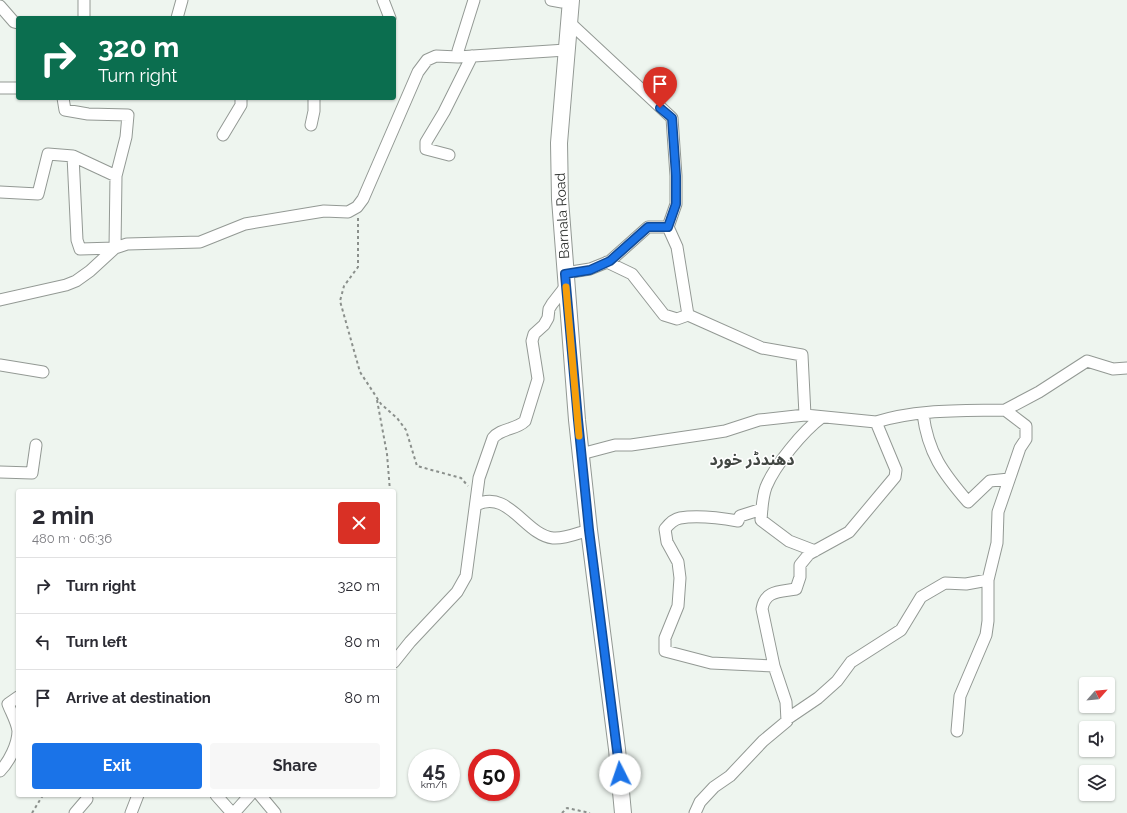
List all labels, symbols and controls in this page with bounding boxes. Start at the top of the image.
text: 320 m [98,31,179,64]
icon: right [32,32,84,84]
text: Turn right [98,65,177,86]
pin [643,67,677,108]
icon: arrive [649,73,671,95]
street label: Barnala Road [552,173,572,259]
district label: دھندڈر خورد [709,450,795,469]
text: 2 min [32,501,94,530]
button: close [338,502,380,544]
text: 480 m · 06:36 [32,531,112,546]
icon: right [32,575,54,597]
text: Turn right [66,577,136,595]
text: 320 m [337,577,380,595]
icon: left [32,631,54,653]
text: Turn left [66,633,127,651]
text: 80 m [344,633,380,651]
north arrow [1079,677,1115,713]
map controls [1079,677,1115,801]
icon: arrive [32,687,54,709]
text: Arrive at destination [66,689,211,707]
text: 80 m [344,689,380,707]
button: sound [1079,721,1115,757]
button: Exit [32,743,202,789]
button: Share [210,743,380,789]
speed limit sign: 50 [468,749,520,801]
position arrow [599,753,641,795]
text: 45 [423,758,445,782]
button: layers [1079,765,1115,801]
text: km/h [421,779,447,790]

